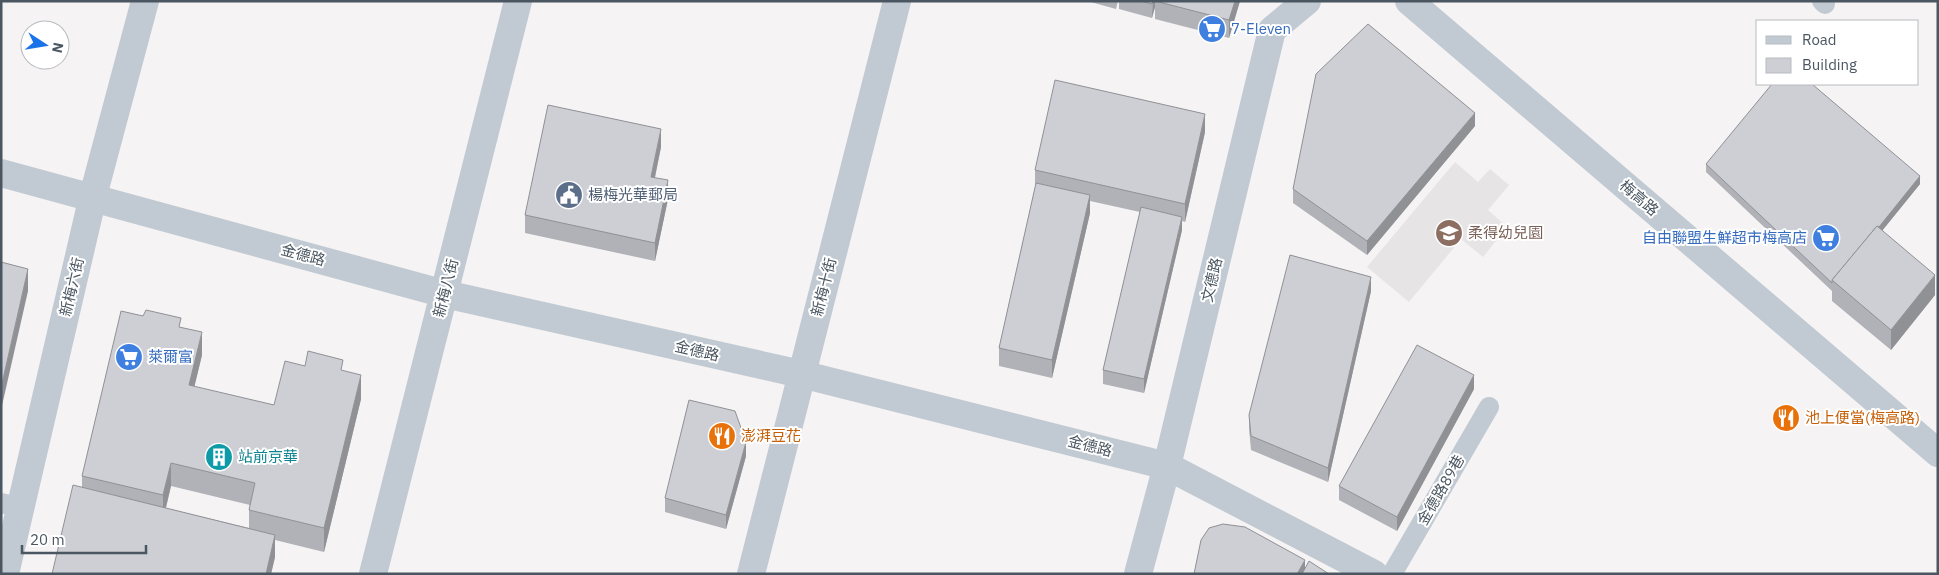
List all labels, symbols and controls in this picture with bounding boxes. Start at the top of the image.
supermarket icon: 7-Eleven [1197,14,1227,44]
place label: 7-Eleven [1231,19,1291,38]
north arrow [20,20,70,70]
legend [1756,20,1919,85]
text: Road [1802,30,1837,49]
text: N [48,41,68,55]
text: Building [1802,55,1857,74]
street label: 梅高路 [1616,176,1663,220]
public building icon: 楊梅光華郵局 [554,180,584,210]
place label: 楊梅光華郵局 [588,185,678,204]
school or university icon: 柔得幼兒園 [1434,218,1464,248]
place label: 柔得幼兒園 [1468,223,1543,242]
supermarket icon: 自由聯盟生鮮超市梅高店 [1811,223,1841,253]
place label: 自由聯盟生鮮超市梅高店 [1642,228,1807,247]
street label: 金德路 [279,240,327,270]
street label: 新梅十街 [807,255,840,318]
street label: 新梅六街 [56,256,88,318]
street label: 新梅八街 [429,256,462,319]
street label: 文德路 [1197,256,1226,304]
street label: 金德路 [673,336,721,365]
supermarket icon: 萊爾富 [114,342,144,372]
place label: 萊爾富 [148,347,193,366]
restaurant icon: 池上便當(梅高路) [1771,403,1801,433]
place label: 池上便當(梅高路) [1805,408,1920,427]
restaurant icon: 澎湃豆花 [707,421,737,451]
place label: 澎湃豆花 [741,426,801,445]
street label: 金德路 [1066,431,1114,460]
building icon: 站前京華 [204,442,234,472]
place label: 站前京華 [238,447,298,466]
street label: 金德路89巷 [1413,451,1468,528]
scale bar [22,522,146,554]
text: 20 m [30,530,65,549]

